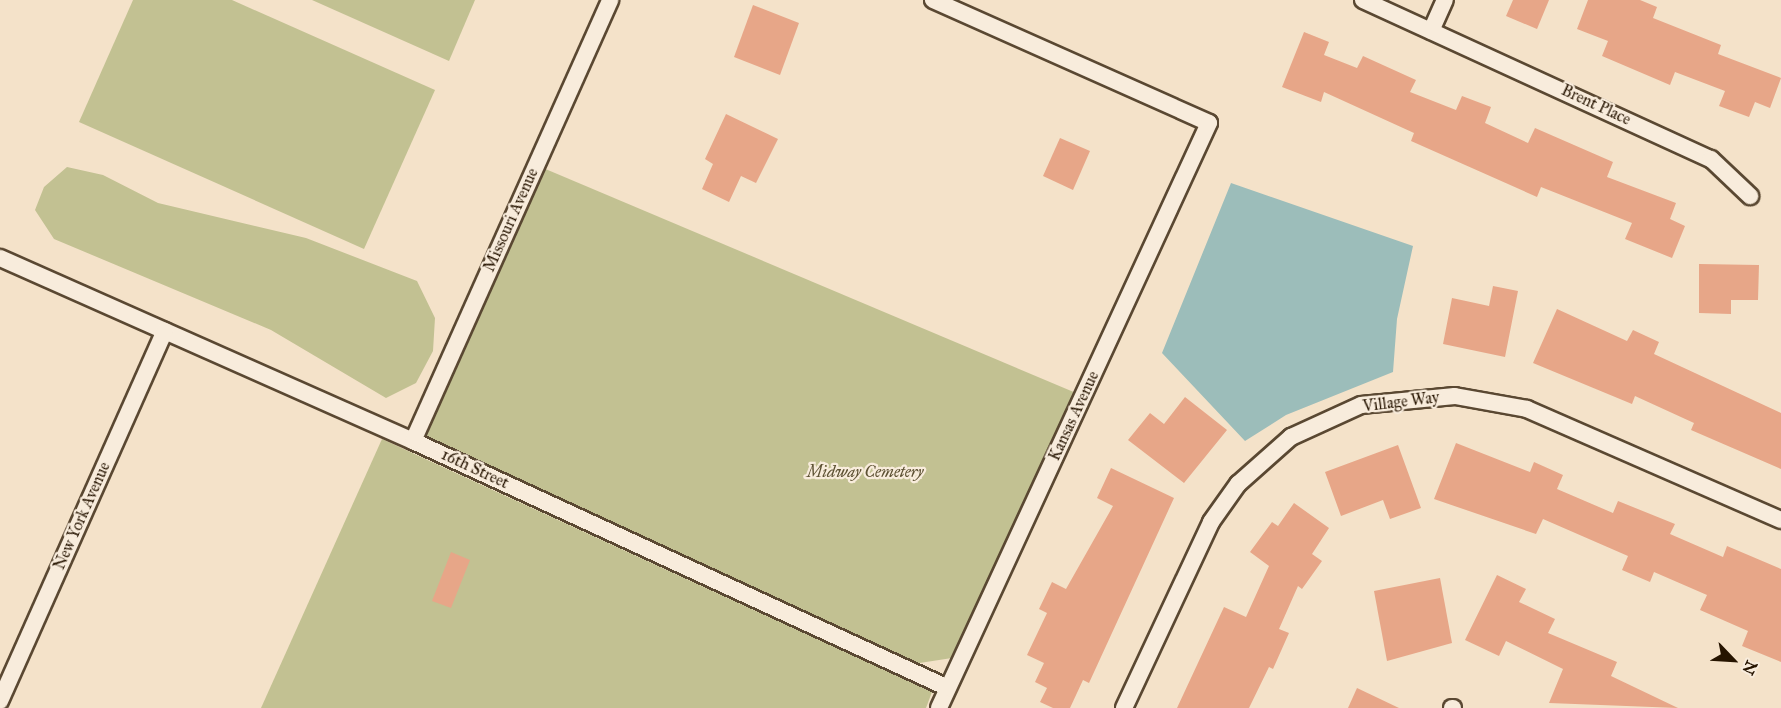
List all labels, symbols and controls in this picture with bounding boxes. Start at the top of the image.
street label: Brent Place [1558,81,1634,129]
street label: Missouri Avenue [480,165,542,275]
street label: Kansas Avenue [1045,368,1103,464]
street label: Village Way [1362,388,1440,416]
street label: 16th Street [438,445,512,493]
street label: New York Avenue [50,459,114,573]
park label: Midway Cemetery [807,462,923,482]
north arrow [1703,630,1763,690]
text: N [1738,658,1761,678]

